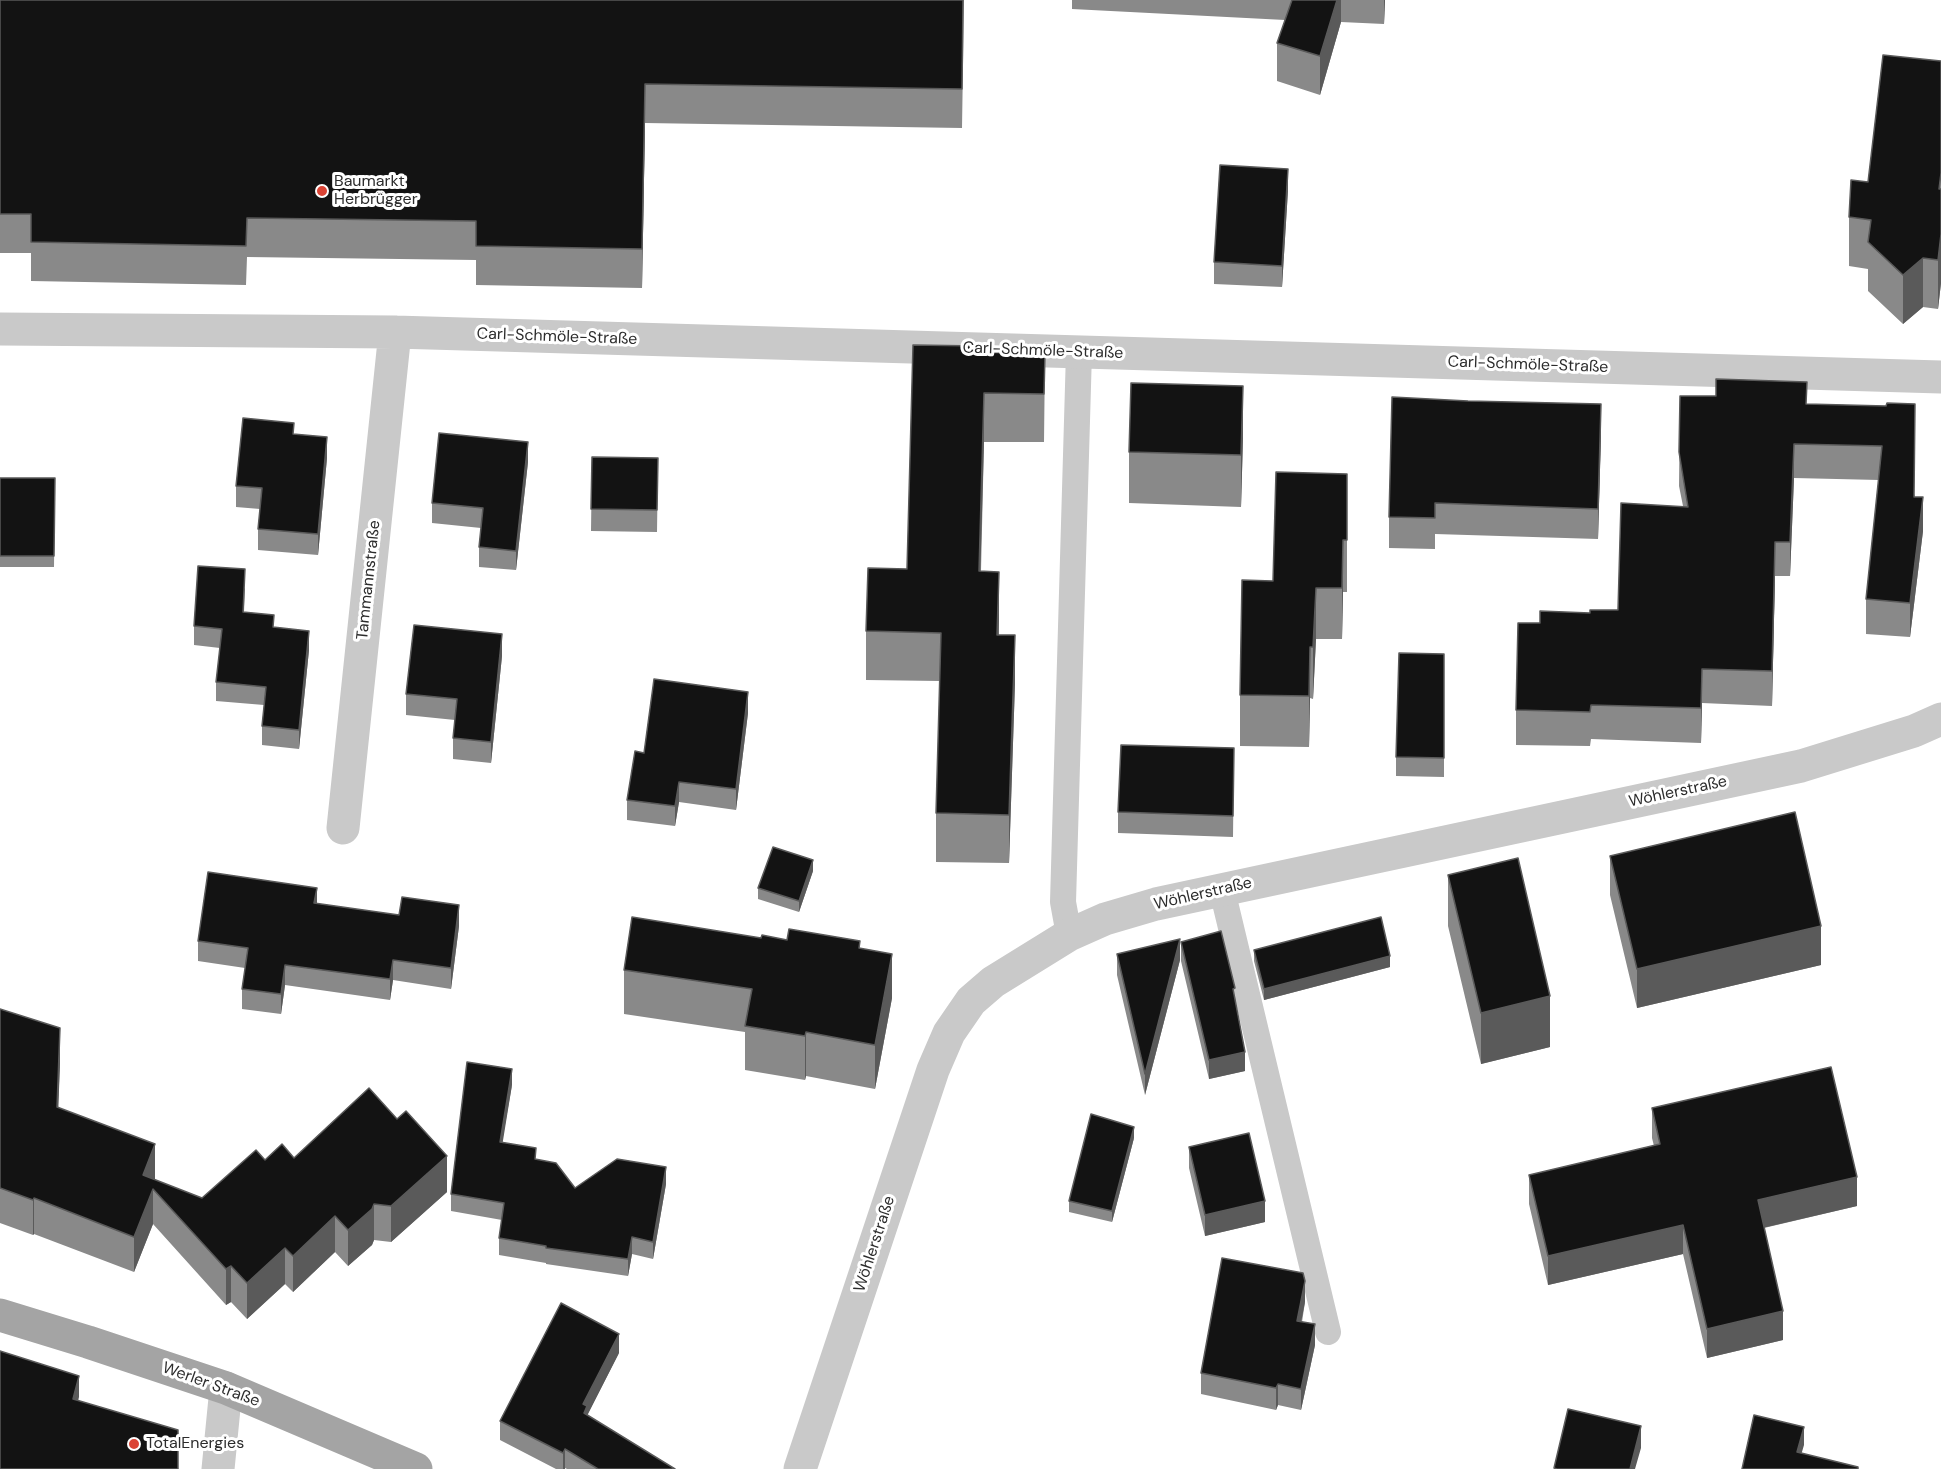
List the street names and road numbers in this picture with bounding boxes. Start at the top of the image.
street label: Carl-Schmöle-Straße [476,325,638,349]
street label: Carl-Schmöle-Straße [962,339,1124,363]
street label: Carl-Schmöle-Straße [1447,353,1609,377]
street label: Tammannstraße [353,519,385,641]
street label: Wöhlerstraße [1627,772,1729,812]
street label: Wöhlerstraße [1152,873,1254,915]
street label: Wöhlerstraße [850,1194,900,1294]
street label: Werler Straße [160,1359,262,1411]

